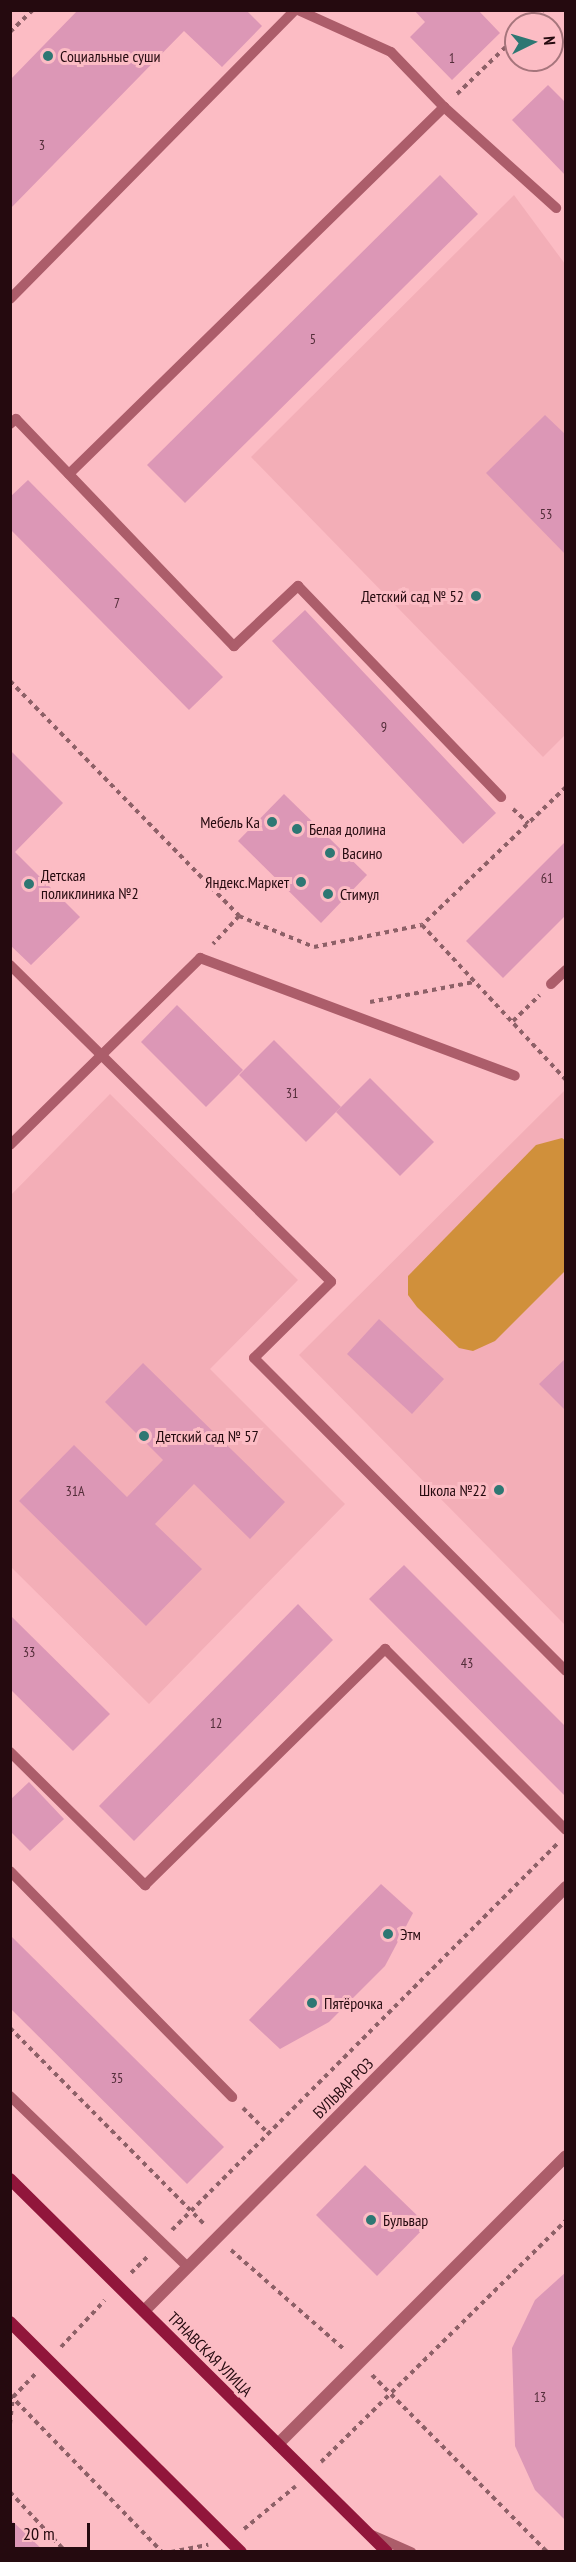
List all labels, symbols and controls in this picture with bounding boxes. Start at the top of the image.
north arrow [504,12,564,72]
text: N [540,35,560,46]
place label: Социальные суши [60,46,160,66]
marker: Социальные суши [41,49,55,63]
house number: 1 [449,50,455,66]
house number: 3 [39,137,45,153]
house number: 5 [310,331,316,347]
house number: 53 [540,506,552,522]
place label: Детский сад № 52 [361,586,464,606]
marker: Детский сад № 52 [469,589,483,603]
house number: 7 [114,595,120,611]
house number: 9 [381,719,387,735]
place label: Мебель Ка [200,812,260,832]
marker: Мебель Ка [265,815,279,829]
place label: Белая долина [309,819,386,839]
marker: Белая долина [290,822,304,836]
place label: Васино [342,843,383,863]
marker: Васино [323,846,337,860]
place label: Детская поликлиника №2 [41,865,139,903]
house number: 61 [541,870,553,886]
place label: Яндекс.Маркет [205,872,289,892]
marker: Яндекс.Маркет [294,875,308,889]
marker: Детская поликлиника №2 [22,877,36,891]
place label: Стимул [340,884,379,904]
marker: Стимул [321,887,335,901]
house number: 31 [286,1085,298,1101]
place label: Детский сад № 57 [156,1426,259,1446]
marker: Детский сад № 57 [137,1429,151,1443]
place label: Школа №22 [419,1480,487,1500]
house number: 31А [65,1483,85,1499]
marker: Школа №22 [492,1483,506,1497]
house number: 33 [23,1644,35,1660]
house number: 43 [461,1655,473,1671]
house number: 12 [210,1715,222,1731]
place label: Этм [400,1924,421,1944]
marker: Этм [381,1927,395,1941]
place label: Пятёрочка [324,1993,383,2013]
marker: Пятёрочка [305,1996,319,2010]
street label: БУЛЬВАР РОЗ [309,2054,377,2122]
house number: 35 [111,2070,123,2086]
place label: Бульвар [383,2210,428,2230]
marker: Бульвар [364,2213,378,2227]
street label: ТРНАВСКАЯ УЛИЦА [164,2308,256,2400]
house number: 13 [534,2389,546,2405]
scale bar [15,2511,93,2549]
text: 20 m [23,2522,55,2545]

